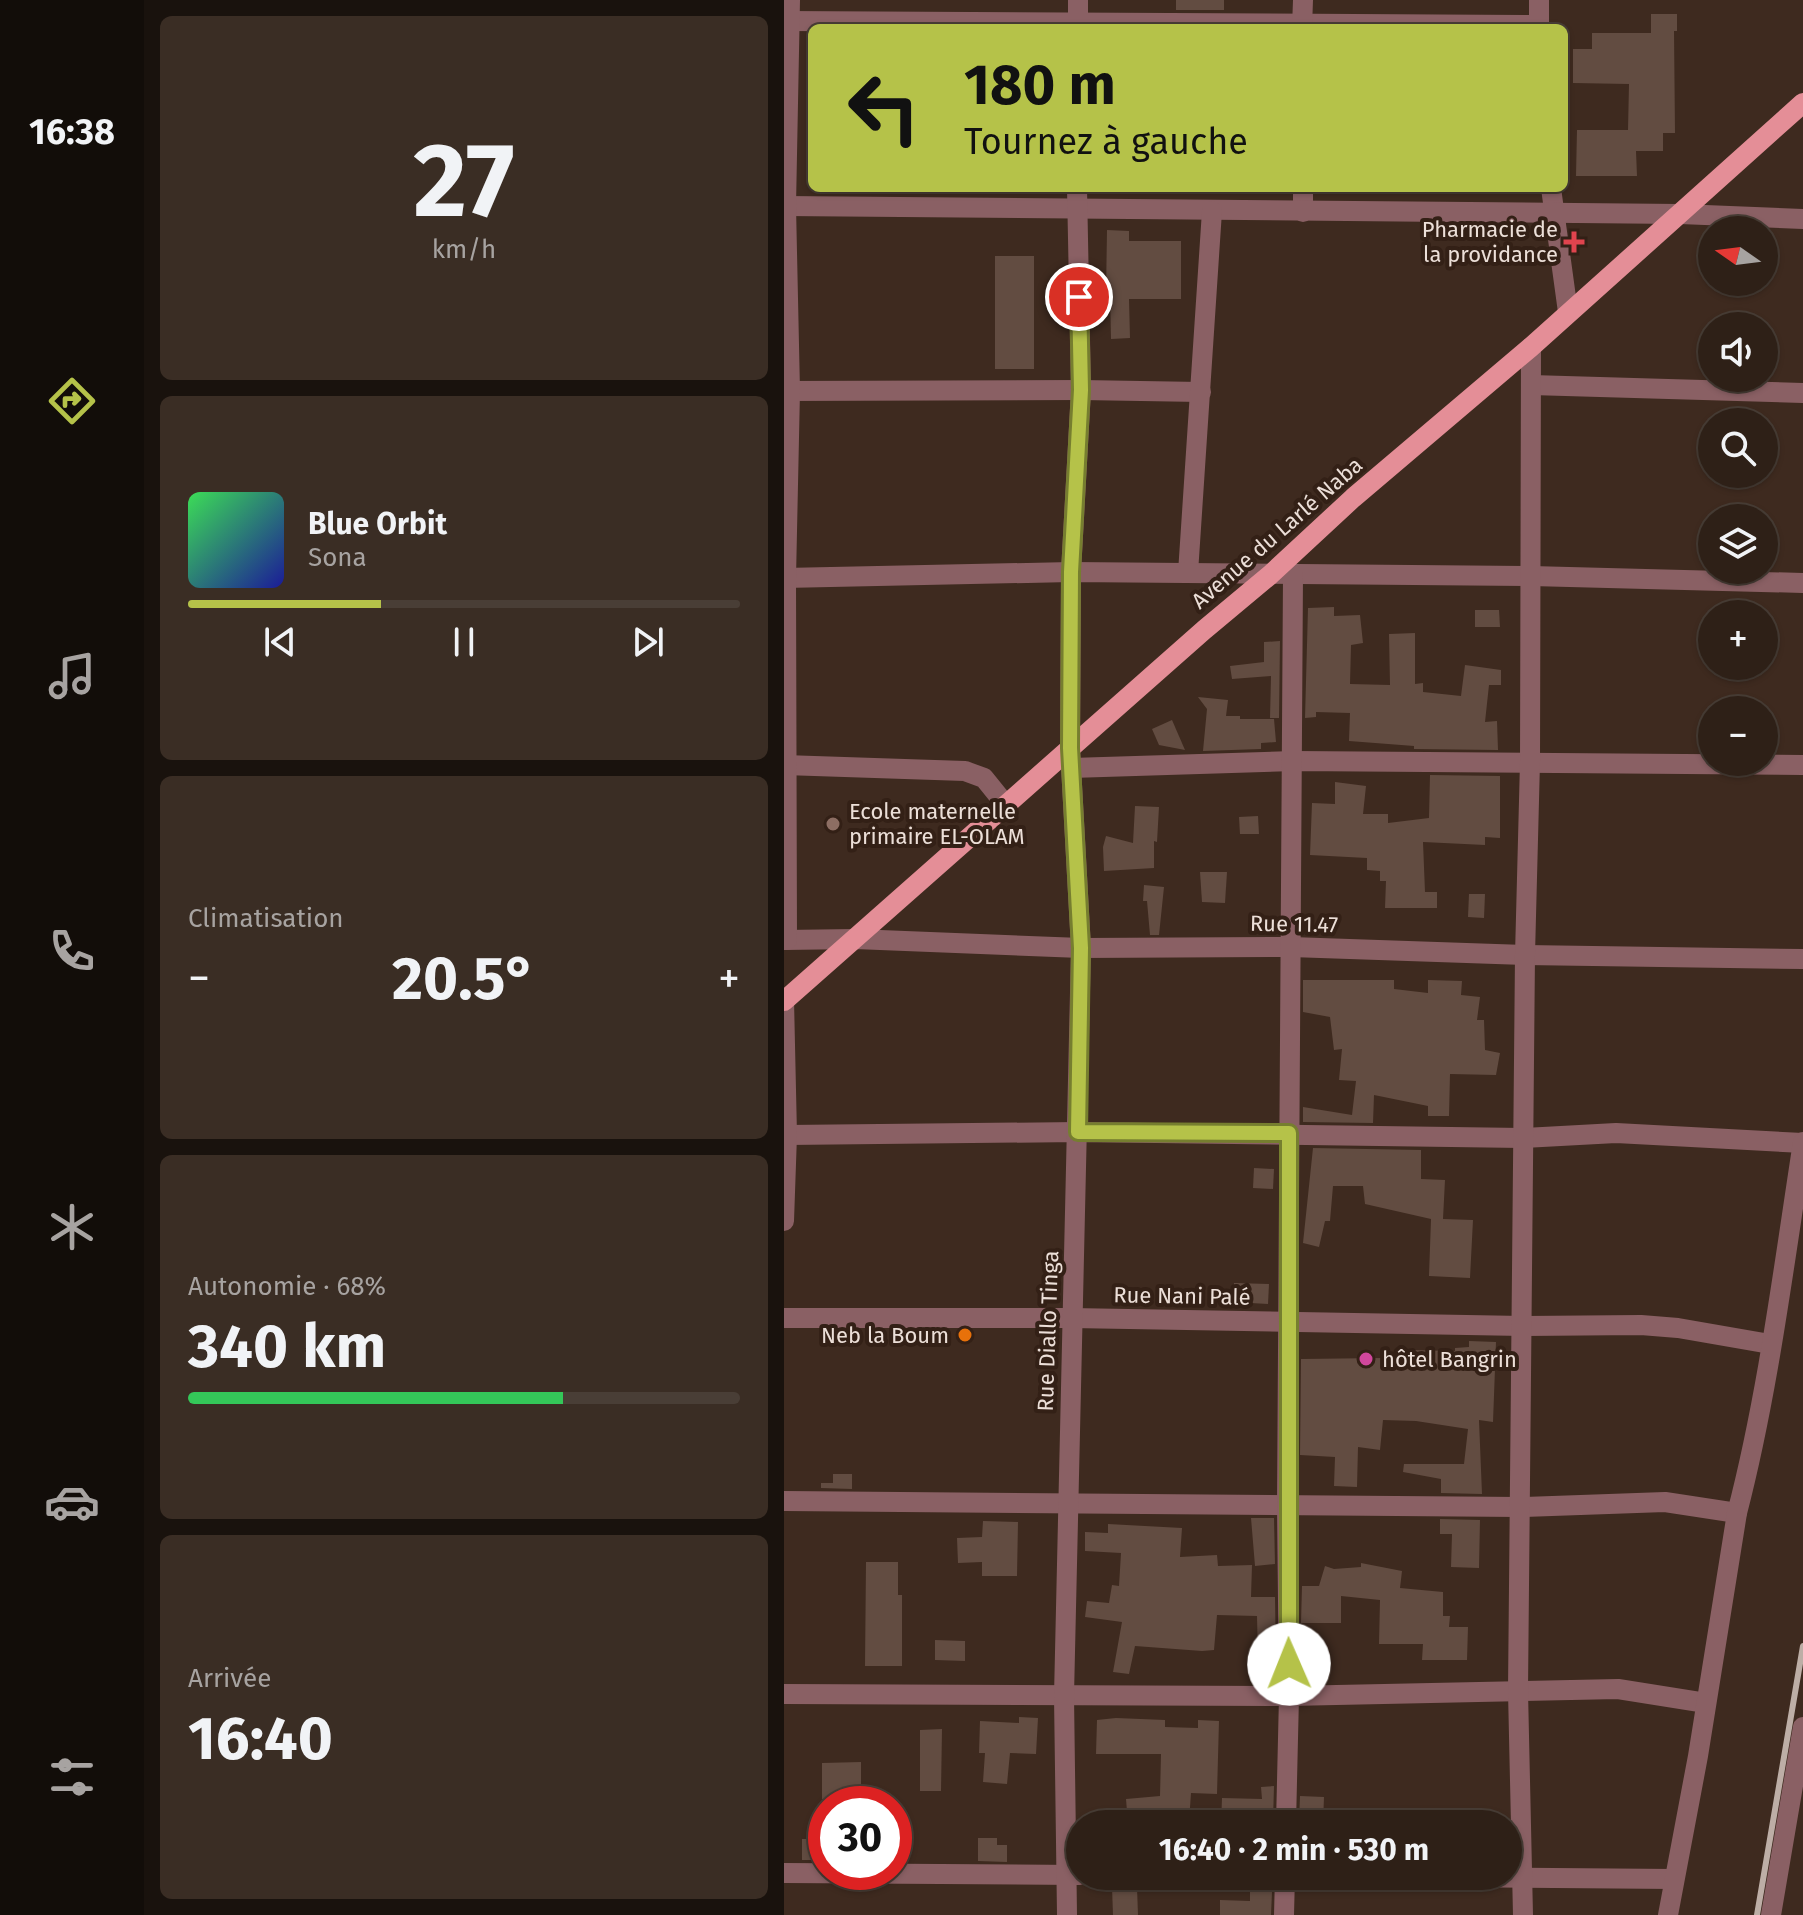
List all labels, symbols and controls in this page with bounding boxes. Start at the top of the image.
text: 180 m [964,52,1116,119]
icon: left [832,56,936,160]
text: 16:38 [29,110,115,154]
text: 27 [413,119,515,244]
text: Tournez à gauche [964,120,1248,164]
place label: Pharmacie de la providance [1422,216,1558,268]
north arrow [1698,216,1778,296]
map controls [1698,216,1778,776]
marker: Pharmacie de la providance [1565,233,1583,251]
text: km/h [432,234,496,265]
pin [1045,263,1113,331]
icon: arrive [1057,275,1101,319]
button: sound [1698,312,1778,392]
icon: directions [44,373,100,429]
button: search [1698,408,1778,488]
street label: Avenue du Larlé Naba [1186,451,1368,615]
button: layers [1698,504,1778,584]
text: Blue Orbit [308,506,447,542]
text: Sona [308,542,367,573]
button: + [1698,600,1778,680]
icon: previous [258,620,302,664]
icon: pause [442,620,486,664]
icon: next [626,620,670,664]
icon: music [44,648,100,704]
button: − [1698,696,1778,776]
place label: Ecole maternelle primaire EL-OLAM [849,798,1025,850]
marker: Ecole maternelle primaire EL-OLAM [824,815,842,833]
text: Climatisation [188,903,344,934]
street label: Rue 11.47 [1250,910,1339,938]
icon: phone [44,923,100,979]
text: 20.5° [392,943,536,1015]
text: − [188,952,210,1005]
text: + [718,952,740,1005]
icon: climate [44,1199,100,1255]
street label: Rue Diallo Tinga [1032,1250,1064,1412]
text: Autonomie · 68% [188,1271,386,1302]
street label: Rue Nani Palé [1113,1281,1251,1311]
text: 340 km [188,1311,386,1383]
place label: Neb la Boum [821,1322,949,1349]
marker: Neb la Boum [956,1326,974,1344]
place label: hôtel Bangrin [1382,1346,1517,1373]
marker: hôtel Bangrin [1357,1350,1375,1368]
icon: car [44,1474,100,1530]
position arrow [1247,1622,1331,1706]
text: Arrivée [188,1663,271,1694]
text: 16:40 [188,1703,333,1775]
icon: filters [44,1749,100,1805]
speed limit sign: 30 [808,1786,912,1890]
text: 16:40 · 2 min · 530 m [1159,1832,1429,1868]

